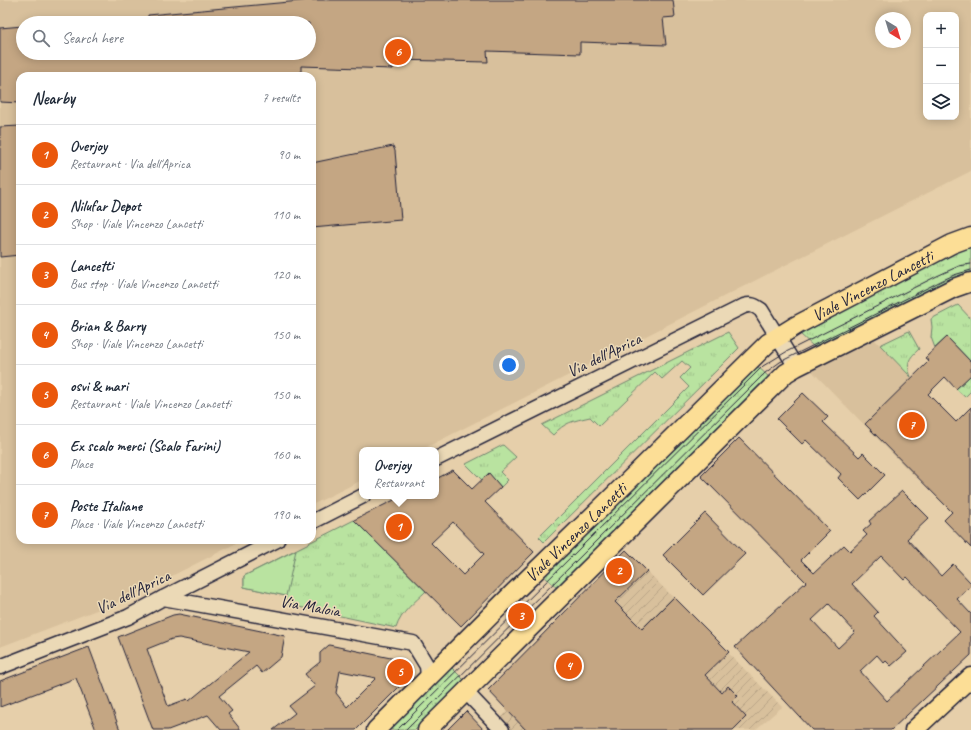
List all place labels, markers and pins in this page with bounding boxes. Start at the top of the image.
pin: 6 [385,37,411,67]
pin: 7 [899,410,925,440]
pin: 1 [386,512,412,542]
pin: 2 [606,556,632,586]
pin: 3 [508,601,534,631]
pin: 4 [556,651,582,681]
pin: 5 [387,657,413,687]

